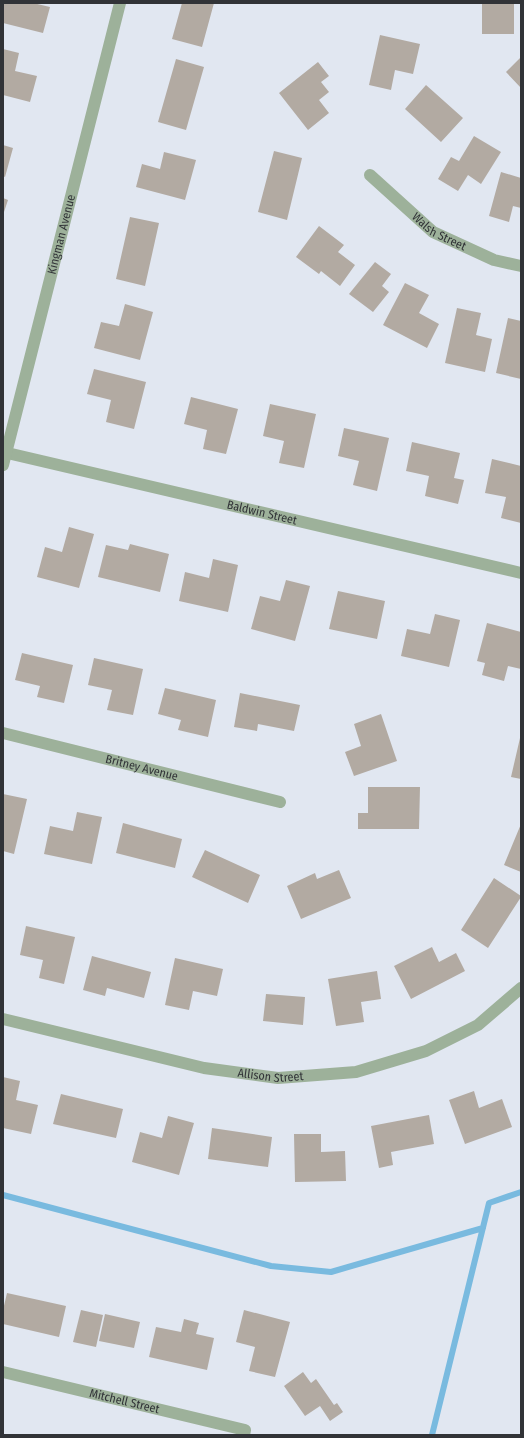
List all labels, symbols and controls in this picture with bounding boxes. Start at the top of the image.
street label: Kingman Avenue [45,193,78,276]
street label: Walsh Street [409,210,468,253]
street label: Baldwin Street [226,498,299,527]
street label: Britney Avenue [104,752,180,783]
street label: Allison Street [237,1066,304,1085]
street label: Mitchell Street [88,1386,161,1416]

